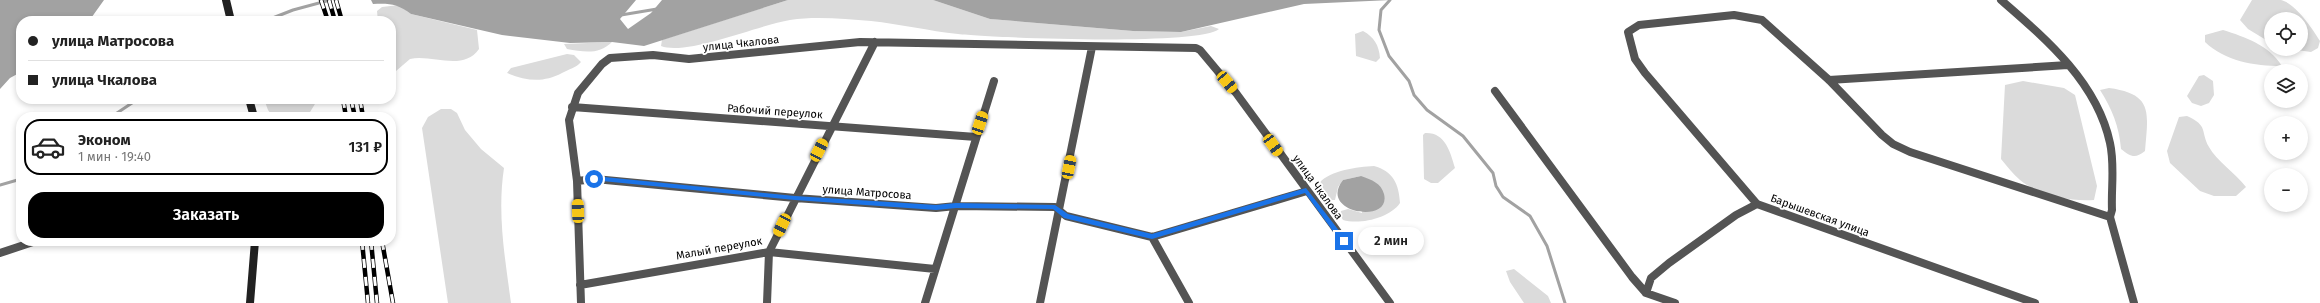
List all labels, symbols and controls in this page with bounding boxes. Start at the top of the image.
map controls [2264,12,2308,212]
button: locate [2264,12,2308,56]
text: улица Матросова [52,32,174,50]
street label: улица Чкалова [702,33,780,54]
button: layers [2264,64,2308,108]
car [1215,69,1239,95]
text: улица Чкалова [52,71,157,89]
street label: Рабочий переулок [727,102,823,121]
car [971,110,989,136]
button: + [2264,116,2308,160]
icon: car [30,129,66,165]
text: Эконом [78,131,131,149]
car [1261,132,1285,158]
car [808,137,830,163]
text: 131 ₽ [348,138,382,156]
text: 1 мин · 19:40 [78,149,151,164]
street label: улица Чкалова [1290,152,1345,222]
car [1061,154,1077,180]
button: − [2264,168,2308,212]
route start [585,170,603,188]
street label: улица Матросова [822,183,912,202]
button: Заказать [28,192,384,238]
street label: Барышевская улица [1769,192,1871,239]
car [572,199,584,223]
car [771,212,793,238]
callout: 2 мин [1358,227,1424,255]
route end [1335,232,1353,250]
text: 2 мин [1374,233,1408,248]
street label: Малый переулок [675,234,763,262]

